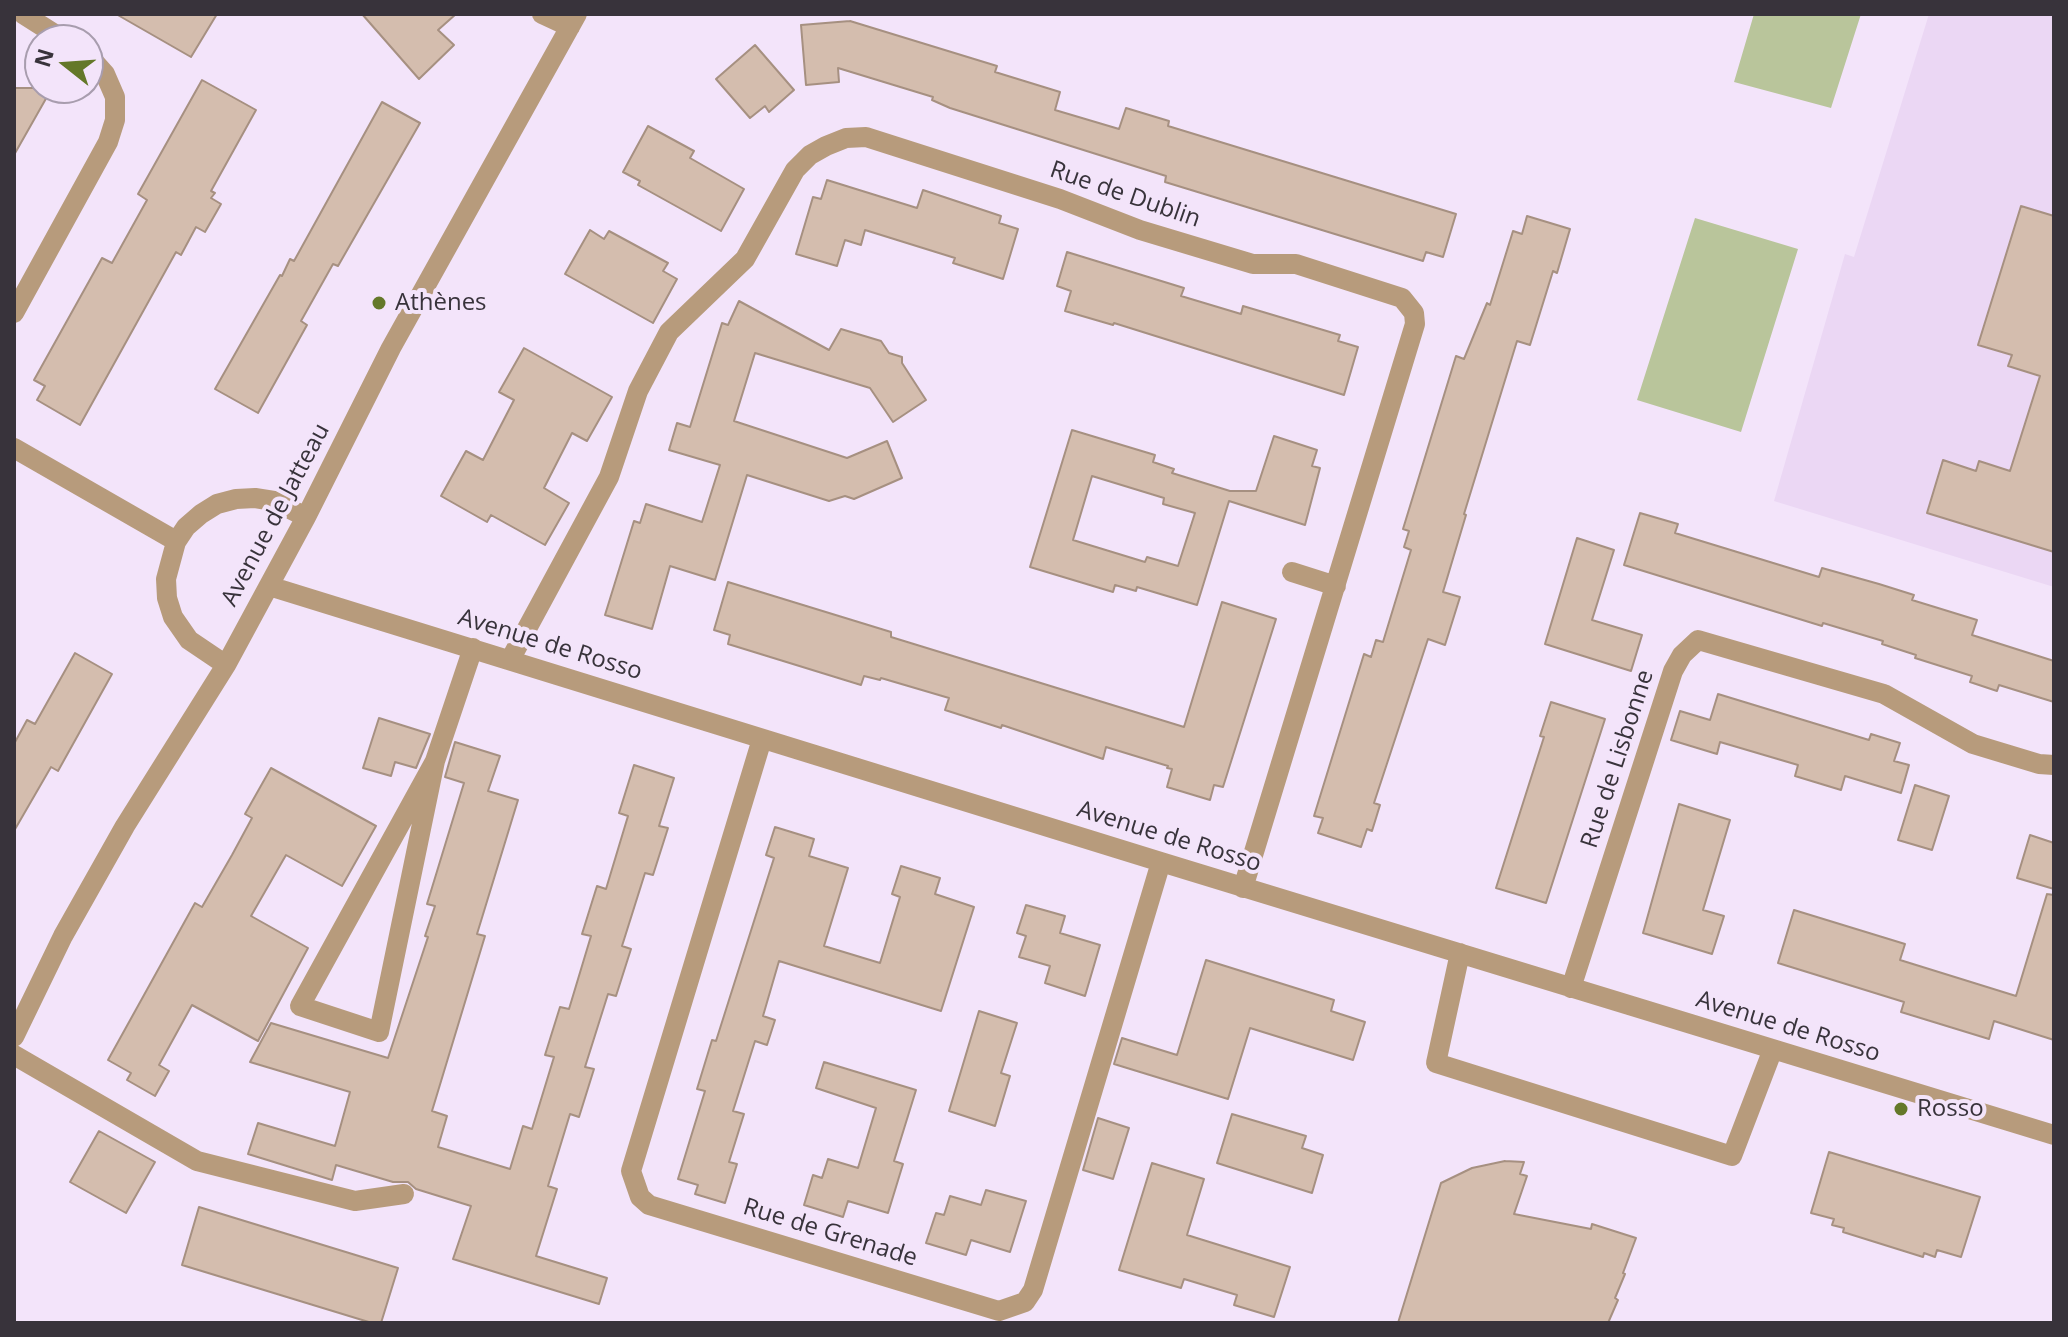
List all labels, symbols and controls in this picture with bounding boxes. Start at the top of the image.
north arrow [24,24,104,104]
text: N [26,45,60,71]
street label: Rue de Dublin [1046,156,1204,234]
place label: Athènes [395,289,487,317]
marker: Athènes [370,294,388,312]
street label: Avenue de Jatteau [216,419,336,611]
street label: Avenue de Rosso [455,603,645,687]
street label: Rue de Lisbonne [1576,666,1660,852]
street label: Avenue de Rosso [1074,795,1264,879]
street label: Avenue de Rosso [1693,985,1883,1069]
place label: Rosso [1917,1095,1984,1123]
marker: Rosso [1892,1100,1910,1118]
street label: Rue de Grenade [739,1193,921,1273]

